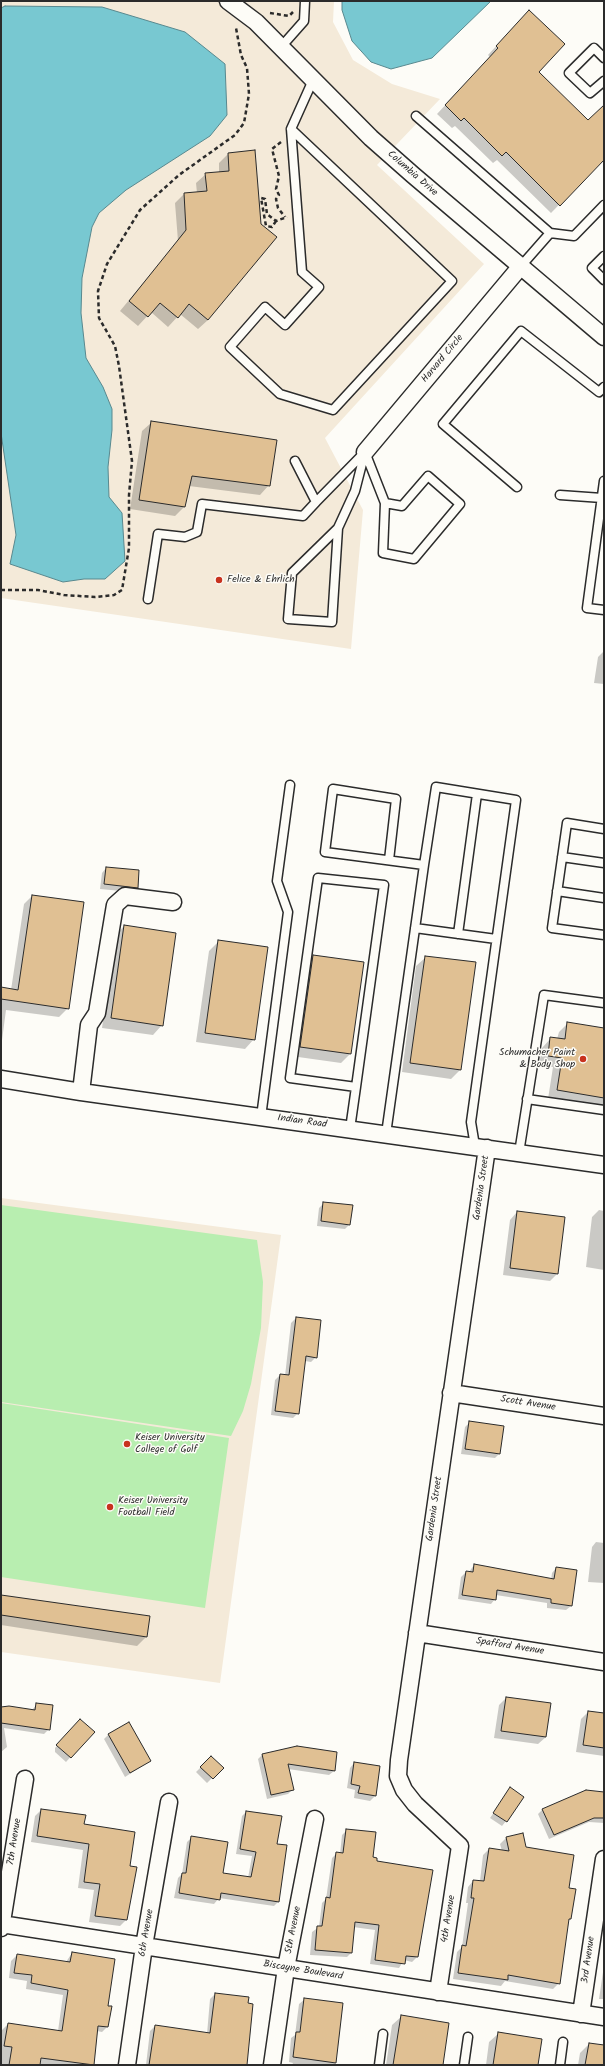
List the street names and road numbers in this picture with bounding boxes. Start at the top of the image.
street label: Columbia Drive [384,149,440,199]
street label: Harvard Circle [419,333,467,385]
street label: Indian Road [276,1113,328,1131]
street label: Gardenia Street [472,1155,492,1221]
street label: Scott Avenue [500,1394,556,1414]
street label: Gardenia Street [425,1476,445,1542]
street label: Spafford Avenue [475,1636,545,1658]
street label: 7th Avenue [5,1818,25,1866]
street label: 4th Avenue [439,1894,459,1944]
street label: 5th Avenue [284,1905,304,1955]
street label: 6th Avenue [137,1908,157,1958]
street label: 3rd Avenue [580,1936,598,1984]
street label: Biscayne Boulevard [262,1959,344,1983]

